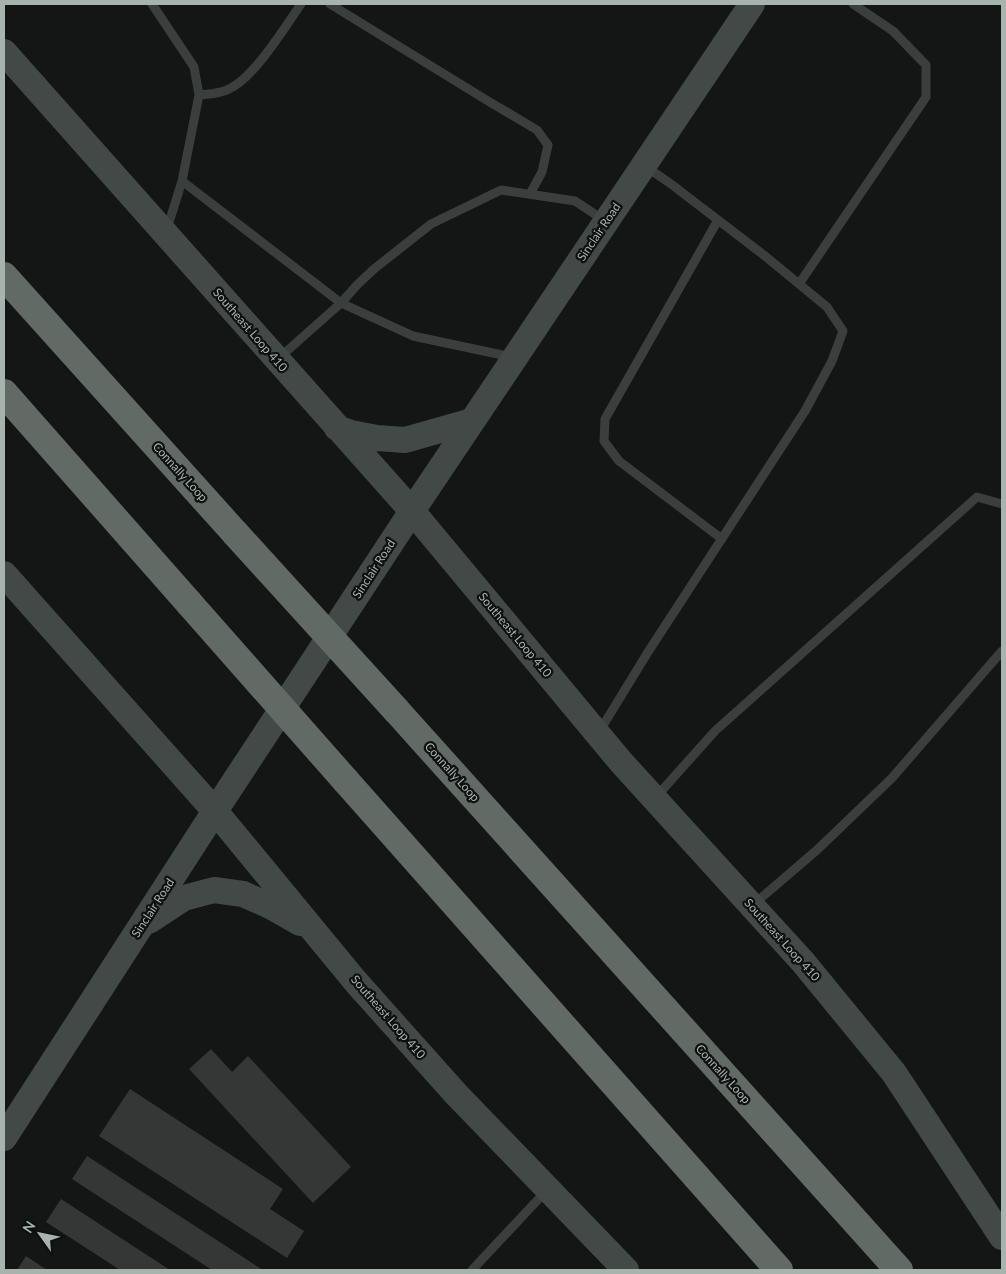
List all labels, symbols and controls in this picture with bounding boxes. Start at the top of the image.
street label: Sinclair Road [574,200,624,264]
street label: Southeast Loop 410 [210,285,291,375]
street label: Connally Loop [150,439,211,505]
street label: Sinclair Road [349,536,398,601]
street label: Southeast Loop 410 [476,589,555,680]
street label: Connally Loop [422,739,483,805]
street label: Sinclair Road [128,875,177,940]
street label: Southeast Loop 410 [741,895,823,984]
street label: Southeast Loop 410 [348,972,429,1062]
street label: Connally Loop [693,1041,754,1107]
north arrow [15,1209,65,1259]
text: N [19,1217,39,1236]

